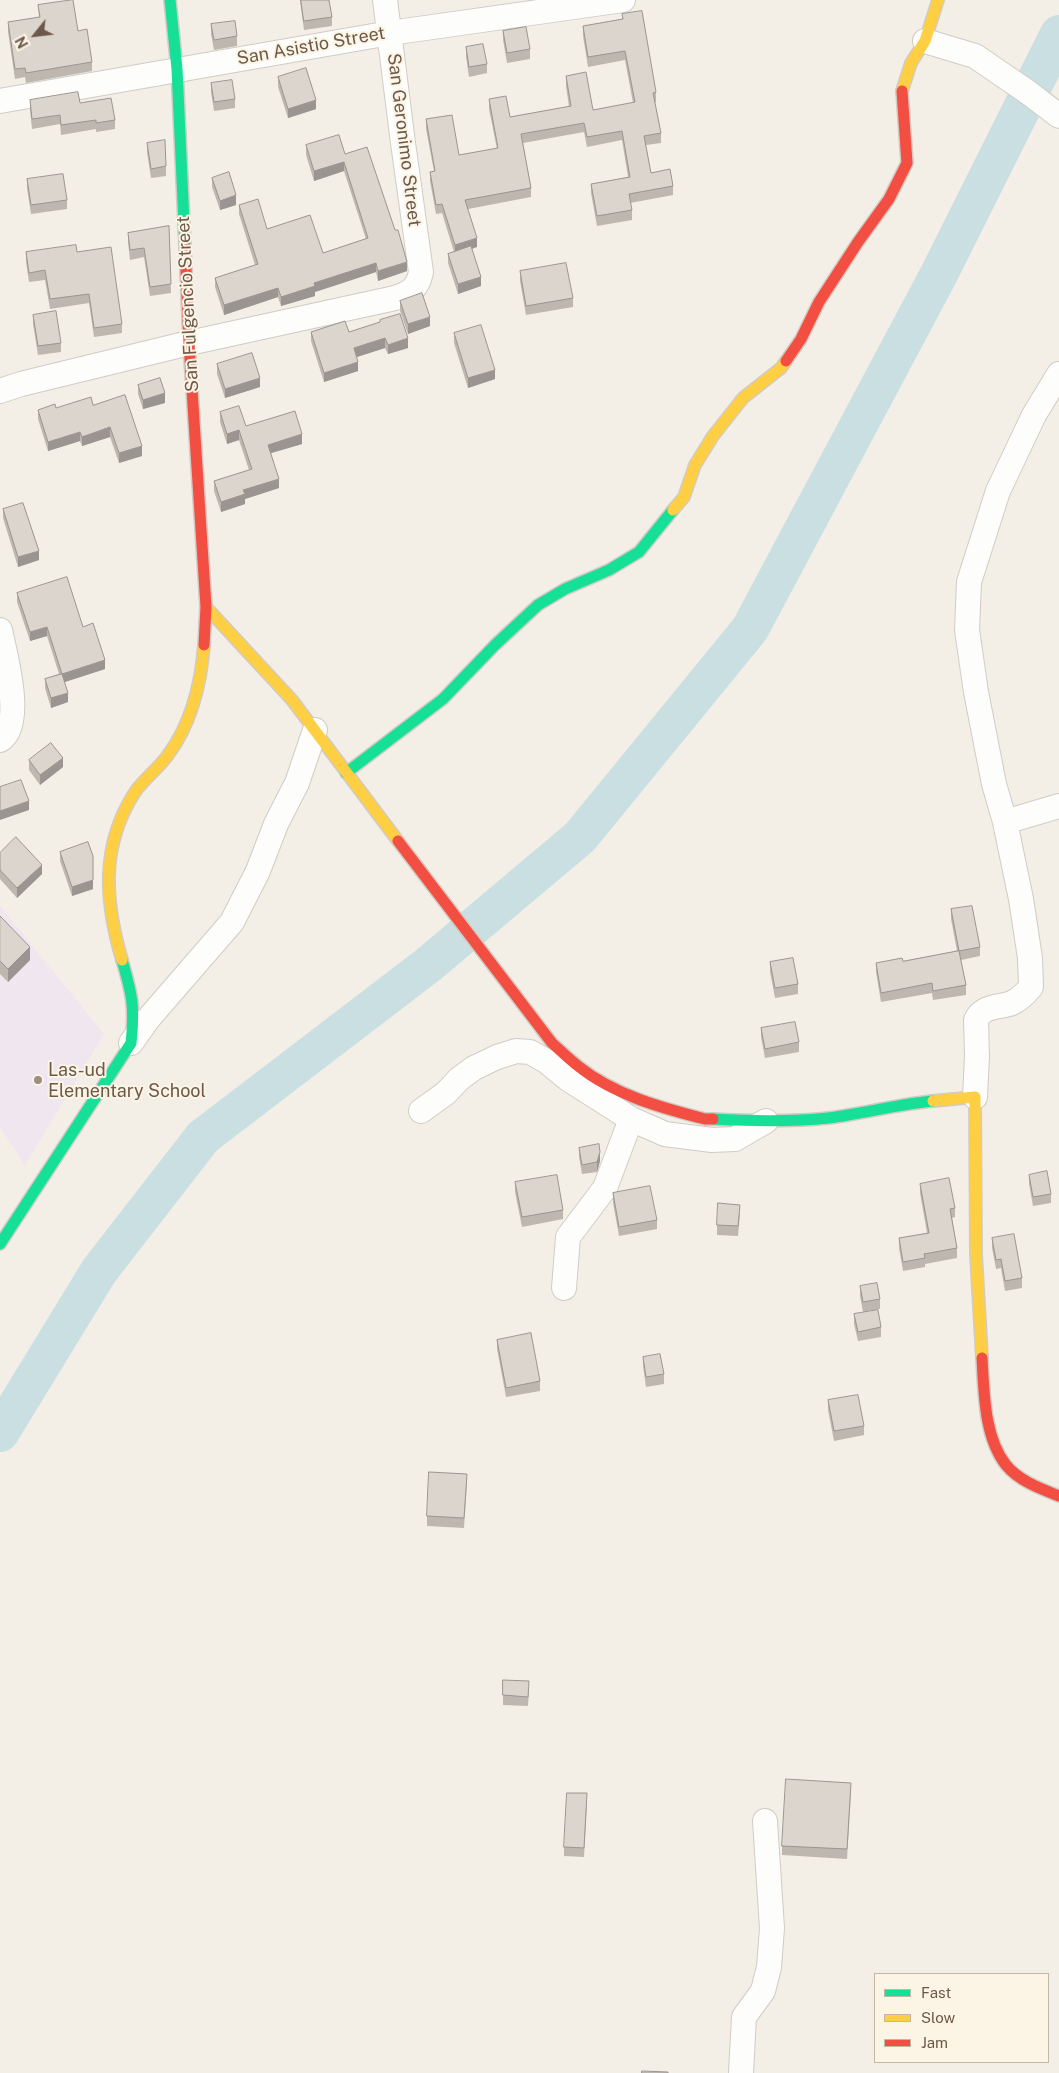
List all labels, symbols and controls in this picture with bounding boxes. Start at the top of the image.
north arrow [10,10,60,60]
street label: San Asistio Street [235,22,387,70]
text: N [12,34,32,51]
street label: San Geronimo Street [383,52,425,228]
street label: San Fulgencio Street [173,215,203,393]
place label: Las-ud Elementary School [48,1059,206,1102]
marker: Las-ud Elementary School [32,1074,44,1086]
legend [874,1973,1049,2063]
text: Fast [921,1984,951,2001]
text: Slow [921,2009,955,2026]
text: Jam [921,2034,948,2051]

